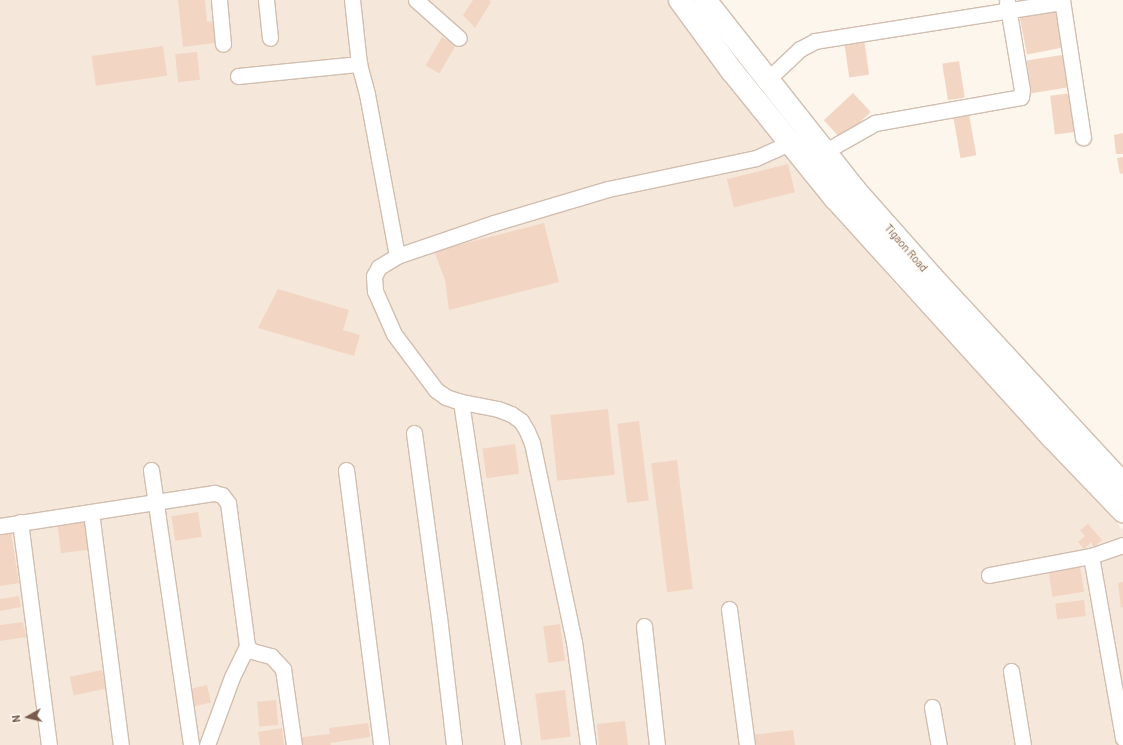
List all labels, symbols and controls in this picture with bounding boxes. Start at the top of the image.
street label: Tigaon Road [882,221,930,275]
north arrow [8,697,48,737]
text: N [9,714,23,723]

